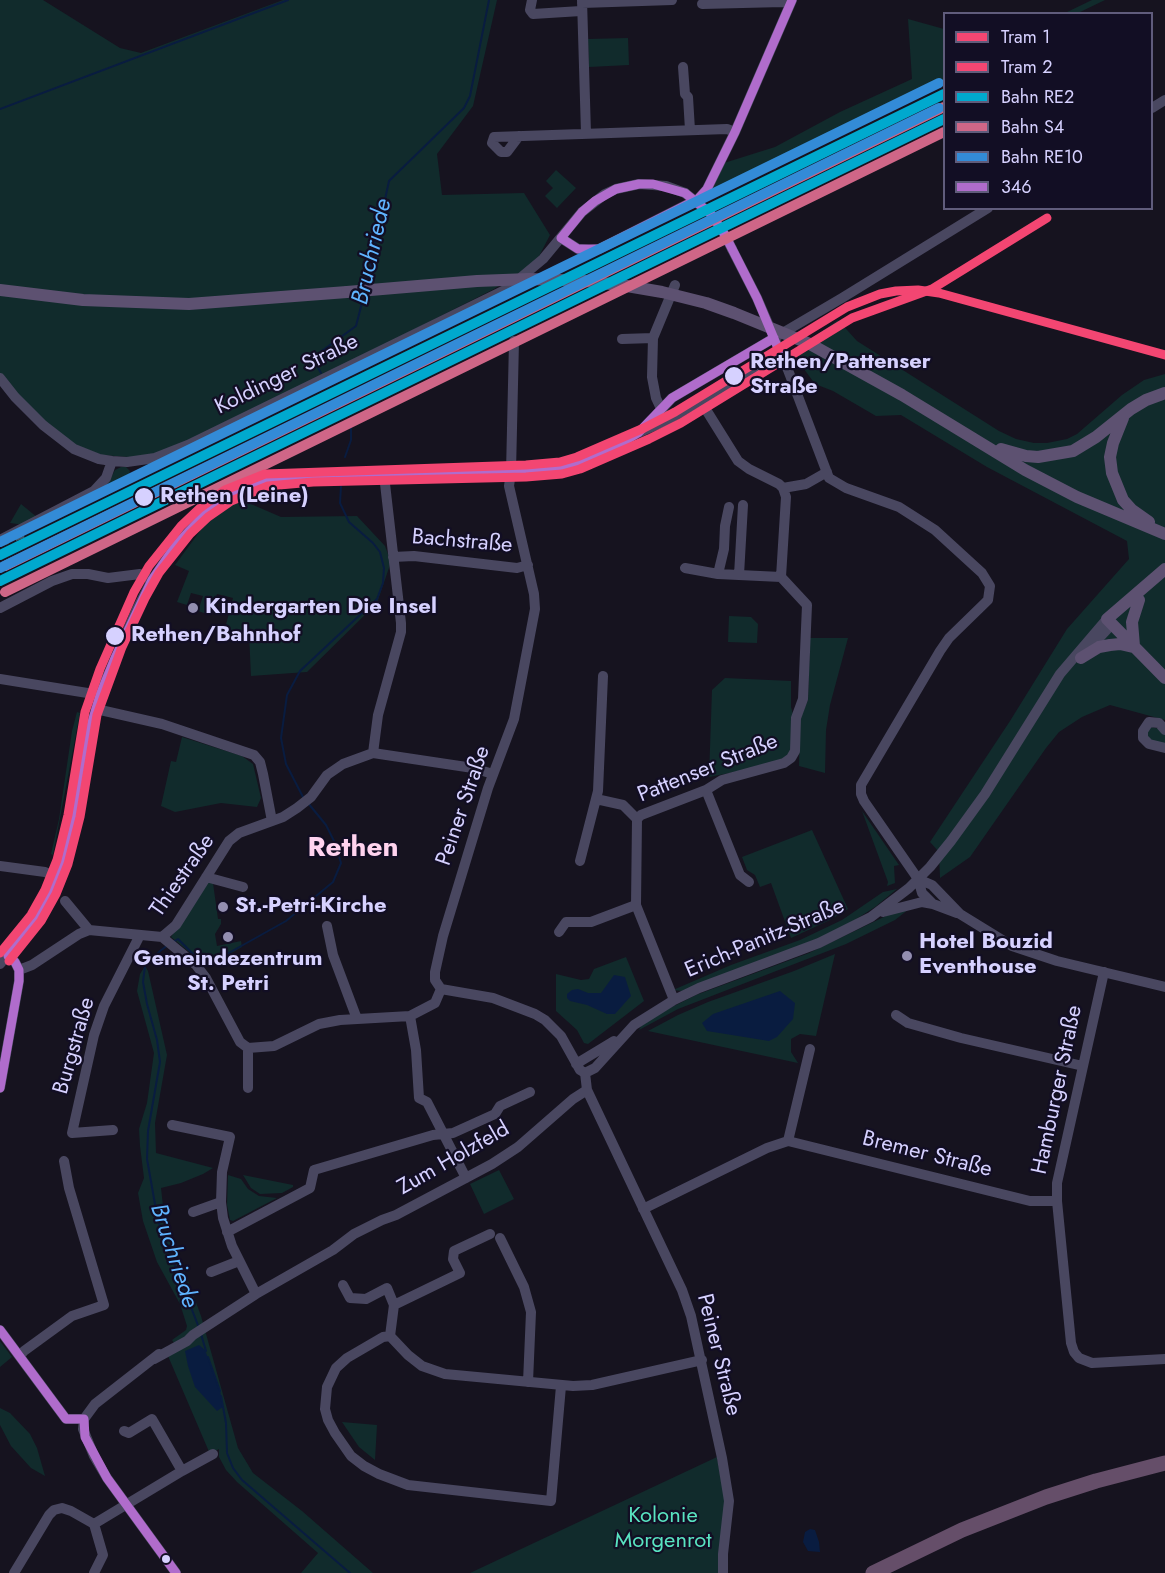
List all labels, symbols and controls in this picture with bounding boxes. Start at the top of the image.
legend [943,12,1153,210]
text: Tram 1 [1001,24,1050,50]
text: Tram 2 [1001,54,1052,80]
text: Bahn RE2 [1001,84,1074,110]
text: Bahn S4 [1001,114,1064,140]
text: Bahn RE10 [1001,144,1083,170]
text: 346 [1001,174,1032,200]
water label: Bruchriede [347,196,399,308]
street label: Koldinger Straße [211,329,363,421]
place label: Rethen/Pattenser Straße [750,350,931,402]
marker: Rethen/Pattenser Straße [723,365,745,387]
place label: Rethen (Leine) [160,484,309,510]
marker: Rethen (Leine) [133,486,155,508]
street label: Bachstraße [411,524,513,560]
place label: Kindergarten Die Insel [205,595,437,621]
marker: Kindergarten Die Insel [186,601,200,615]
place label: Rethen/Bahnhof [131,623,301,649]
marker: Rethen/Bahnhof [104,625,126,647]
street label: Pattenser Straße [634,729,782,809]
street label: Peiner Straße [431,743,497,869]
street label: Thiestraße [145,830,221,922]
district label: Rethen [307,832,399,866]
place label: St.-Petri-Kirche [235,894,387,920]
street label: Erich-Panitz-Straße [681,894,849,984]
marker: St.-Petri-Kirche [216,900,230,914]
marker: Gemeindezentrum St. Petri [221,930,235,944]
place label: Hotel Bouzid Eventhouse [919,930,1053,981]
place label: Gemeindezentrum St. Petri [134,947,322,998]
marker: Hotel Bouzid Eventhouse [900,949,914,963]
street label: Burgstraße [49,994,101,1098]
street label: Hamburger Straße [1027,1003,1089,1177]
street label: Zum Holzfeld [393,1116,515,1202]
street label: Bremer Straße [859,1126,995,1184]
water label: Bruchriede [143,1200,203,1312]
street label: Peiner Straße [690,1291,746,1419]
park label: Kolonie Morgenrot [615,1504,711,1556]
unlabelled marker [160,1553,172,1565]

